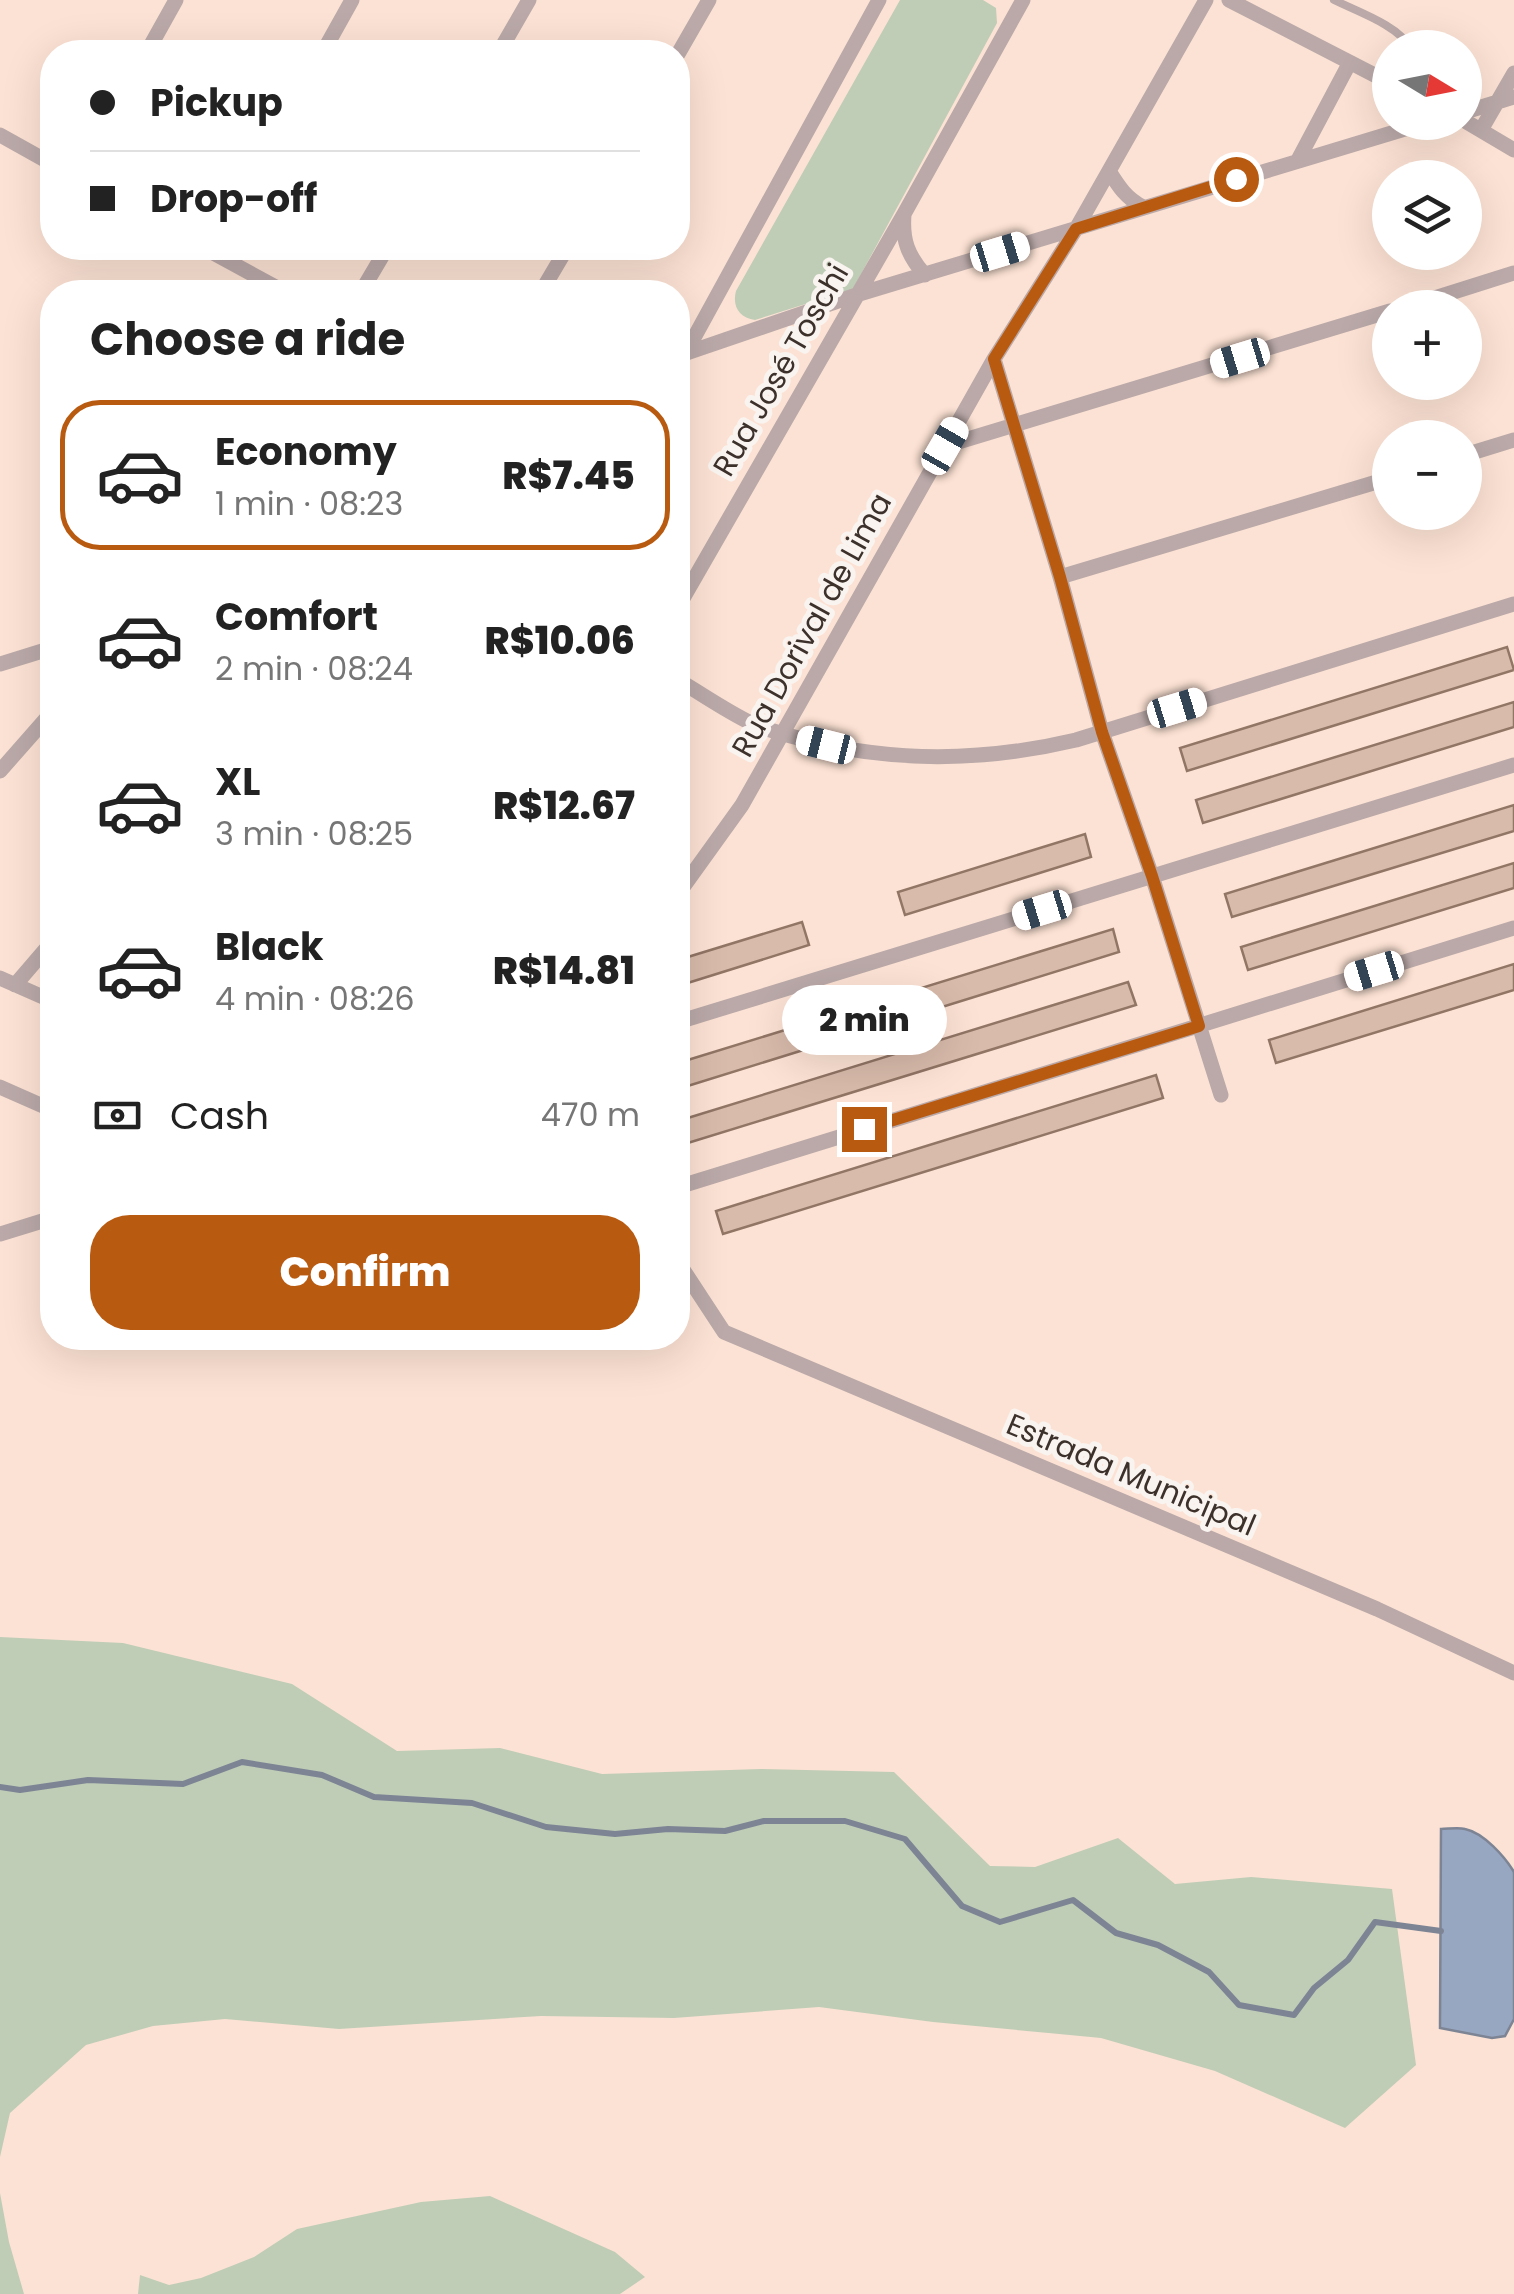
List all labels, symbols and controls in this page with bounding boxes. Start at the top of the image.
north arrow [1372,30,1482,140]
map controls [1372,30,1482,530]
text: Pickup [150,76,283,129]
route start [1214,157,1259,202]
button: layers [1372,160,1482,270]
text: Drop-off [150,172,318,225]
car [967,229,1033,275]
street label: Rua José Toschi [702,256,859,484]
button: + [1372,290,1482,400]
text: Choose a ride [90,308,405,371]
car [1207,335,1273,381]
car [917,413,973,479]
button: − [1372,420,1482,530]
text: Economy [215,425,397,478]
icon: car [95,430,185,520]
text: R$7.45 [502,449,635,502]
text: 1 min · 08:23 [215,481,403,526]
street label: Rua Dorival de Lima [721,485,902,764]
text: Comfort [215,590,378,643]
icon: car [95,595,185,685]
text: R$10.06 [485,614,635,667]
text: 2 min · 08:24 [215,646,413,691]
car [1144,685,1210,731]
car [793,723,859,767]
text: XL [215,755,260,808]
icon: car [95,760,185,850]
text: R$12.67 [493,779,635,832]
text: 3 min · 08:25 [215,811,413,856]
car [1009,887,1075,933]
text: Black [215,920,324,973]
icon: car [95,925,185,1015]
text: R$14.81 [493,944,635,997]
car [1341,948,1407,994]
text: 4 min · 08:26 [215,976,415,1021]
callout: 2 min [782,984,946,1054]
text: 2 min [819,997,910,1042]
icon: cash [90,1088,145,1143]
text: Cash [170,1089,269,1142]
text: 470 m [541,1092,640,1137]
route end [842,1107,887,1152]
button: Confirm [90,1215,640,1330]
street label: Estrada Municipal [1000,1403,1263,1547]

